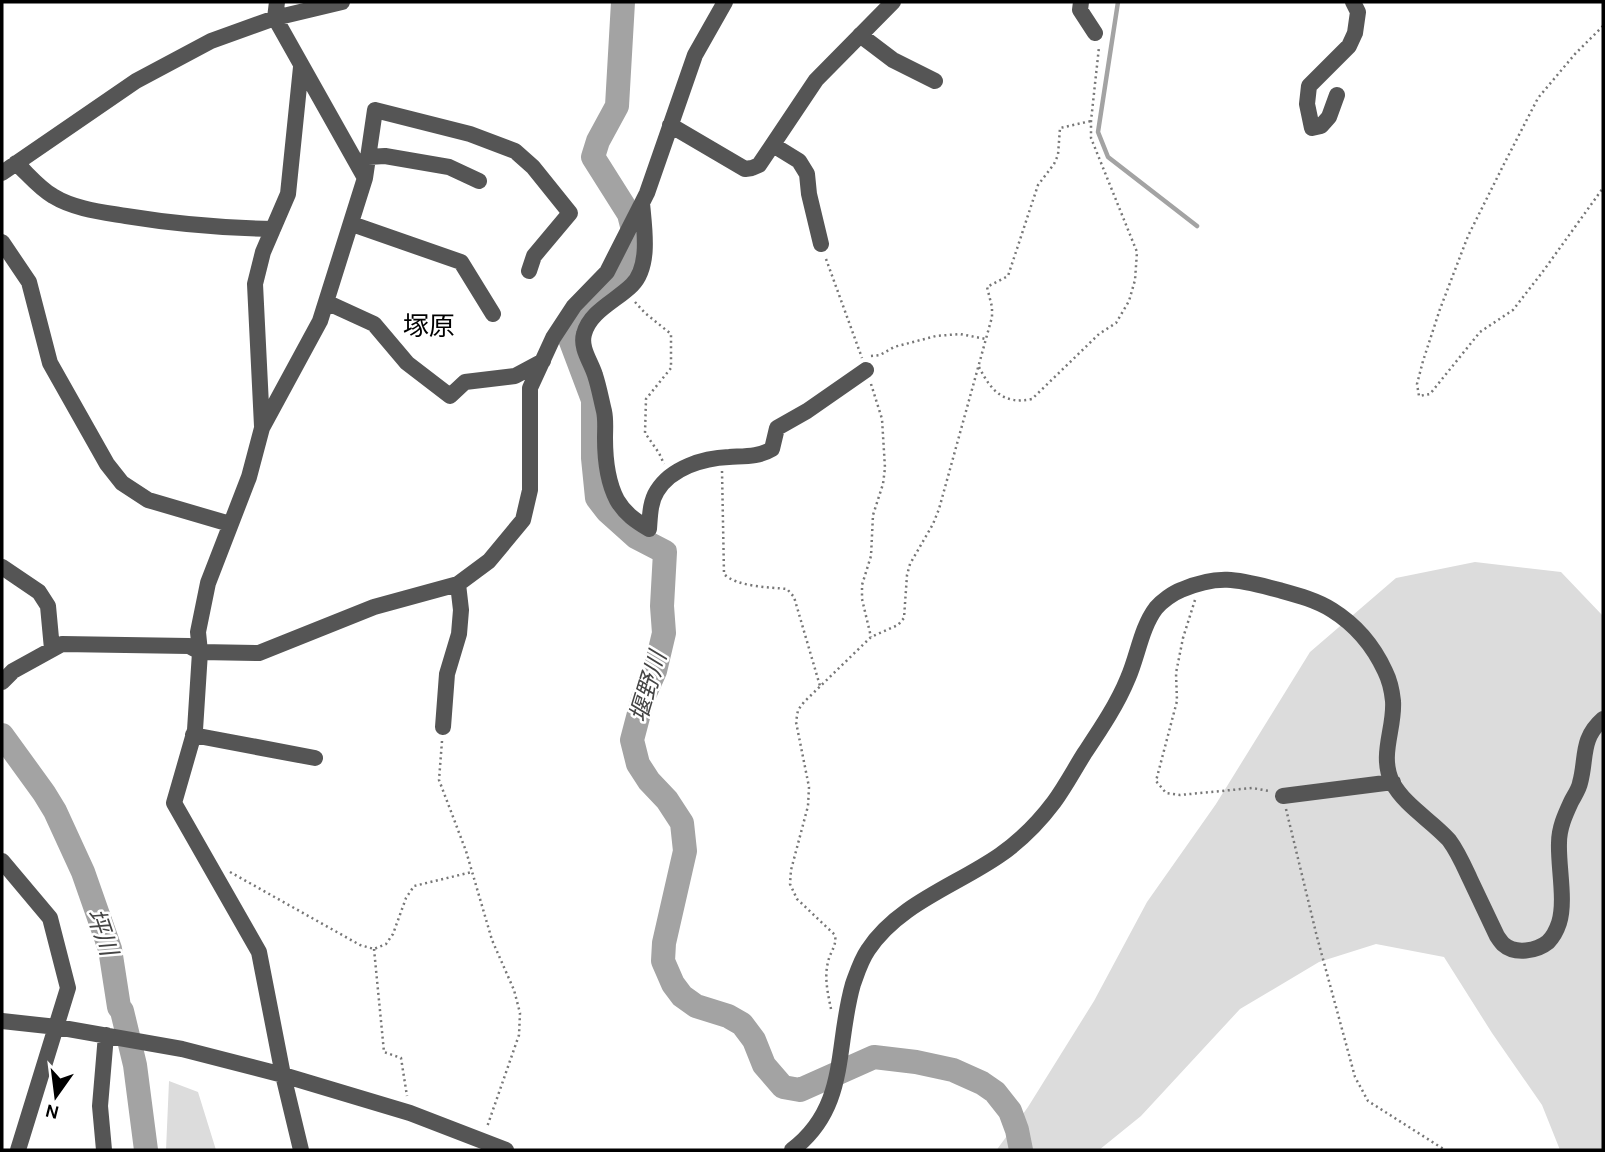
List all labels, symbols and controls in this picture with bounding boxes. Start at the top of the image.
district label: 塚原 [403,311,455,342]
water label: 堰野川 [624,646,673,726]
water label: 坪川 [81,905,124,962]
north arrow [21,1061,91,1131]
text: N [43,1099,61,1124]

